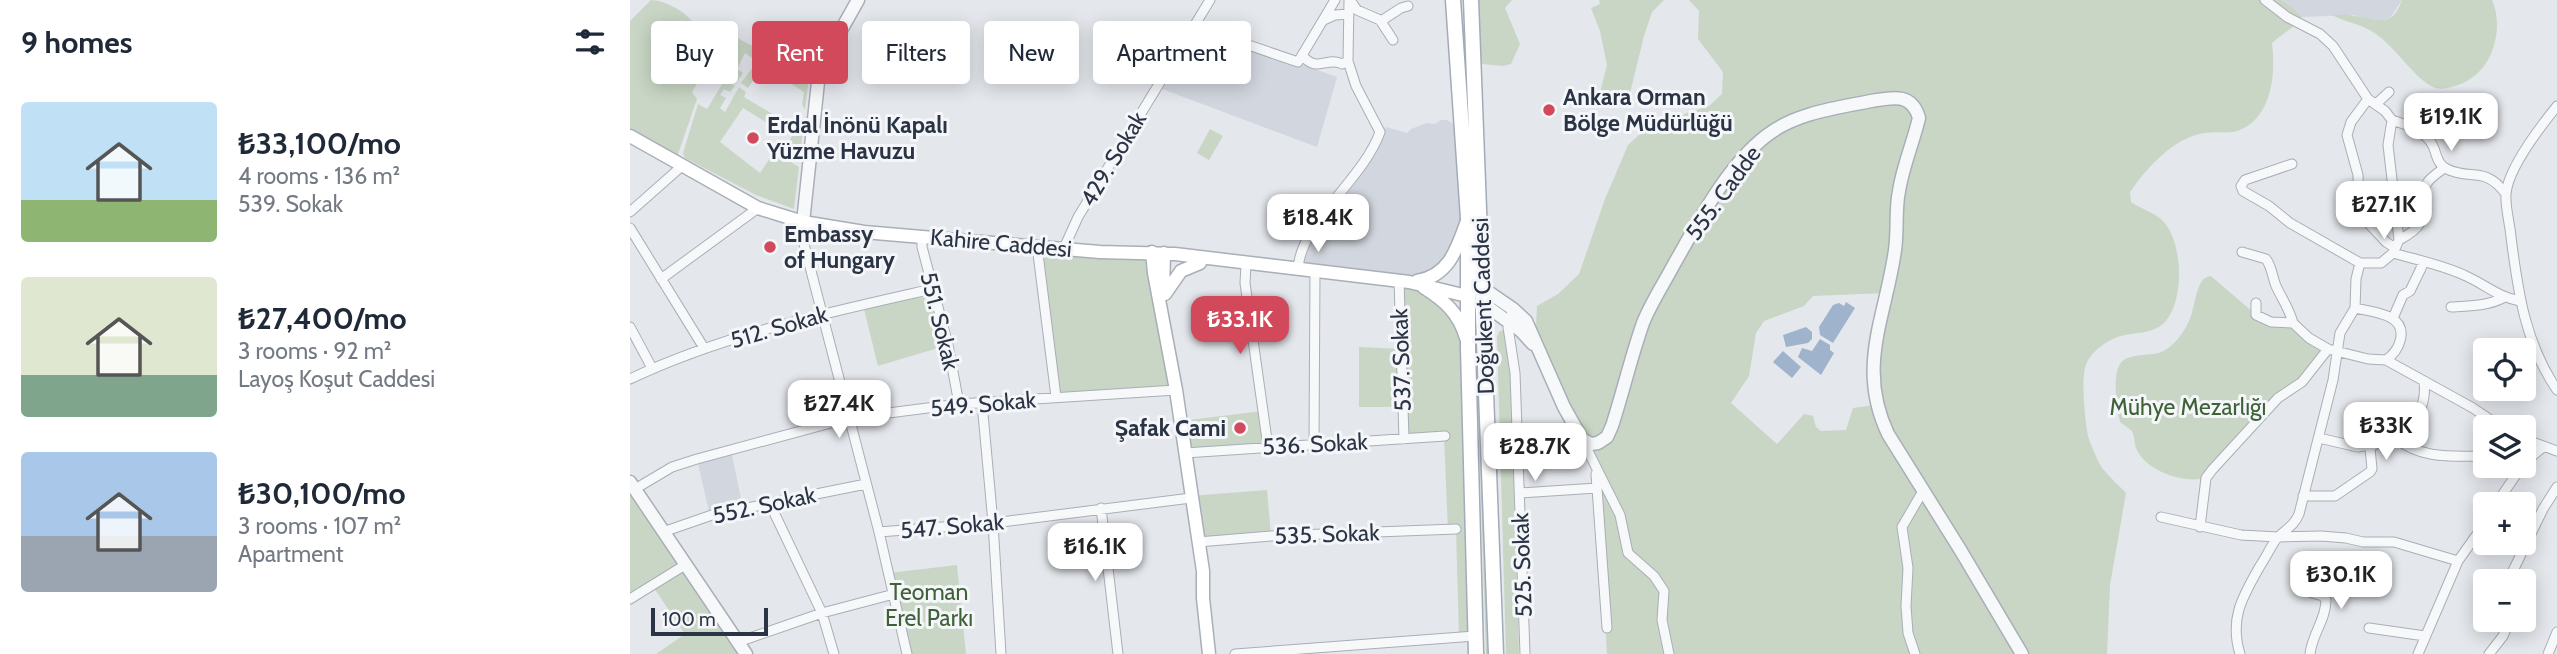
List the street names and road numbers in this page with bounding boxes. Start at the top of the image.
street label: 429. Sokak [1074,106,1153,211]
street label: 555. Cadde [1679,140,1767,246]
street label: Doğukent Caddesi [1466,217,1500,395]
street label: Kahire Caddesi [929,223,1073,263]
street label: 551. Sokak [914,269,966,374]
street label: 512. Sokak [727,300,831,354]
street label: 537. Sokak [1385,307,1417,412]
street label: 549. Sokak [929,385,1038,423]
street label: 536. Sokak [1262,427,1369,461]
street label: 552. Sokak [710,480,819,530]
street label: 547. Sokak [899,507,1006,544]
street label: 525. Sokak [1506,512,1538,618]
street label: 535. Sokak [1274,518,1381,550]

